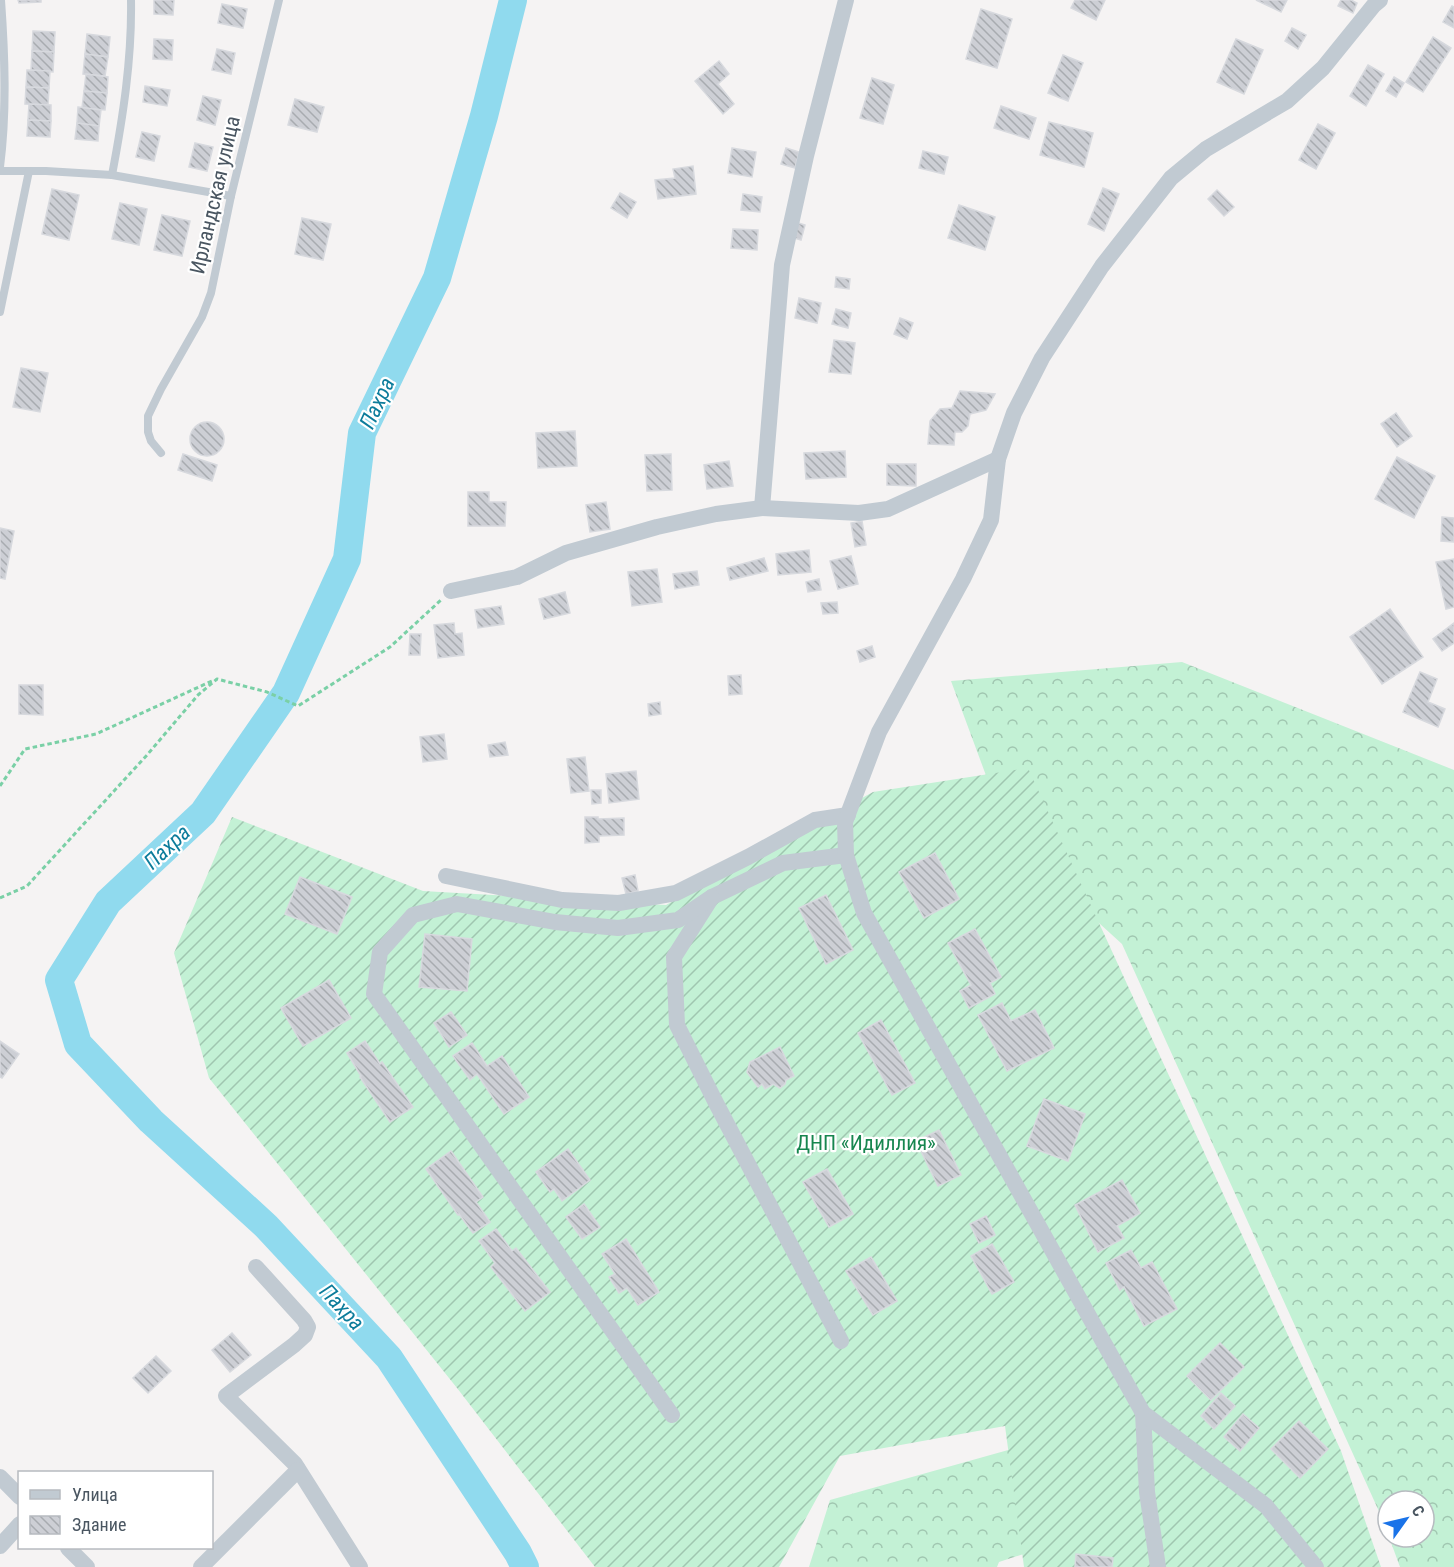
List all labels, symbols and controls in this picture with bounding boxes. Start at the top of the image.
street label: Ирландская улица [185,114,245,276]
water label: Пахра [354,373,400,433]
water label: Пахра [139,820,195,874]
park label: ДНП «Идиллия» [796,1131,936,1155]
water label: Пахра [315,1279,369,1335]
legend [18,1471,213,1549]
text: Улица [72,1484,118,1505]
north arrow [1376,1489,1436,1549]
text: С [1408,1502,1428,1520]
text: Здание [72,1514,126,1535]

